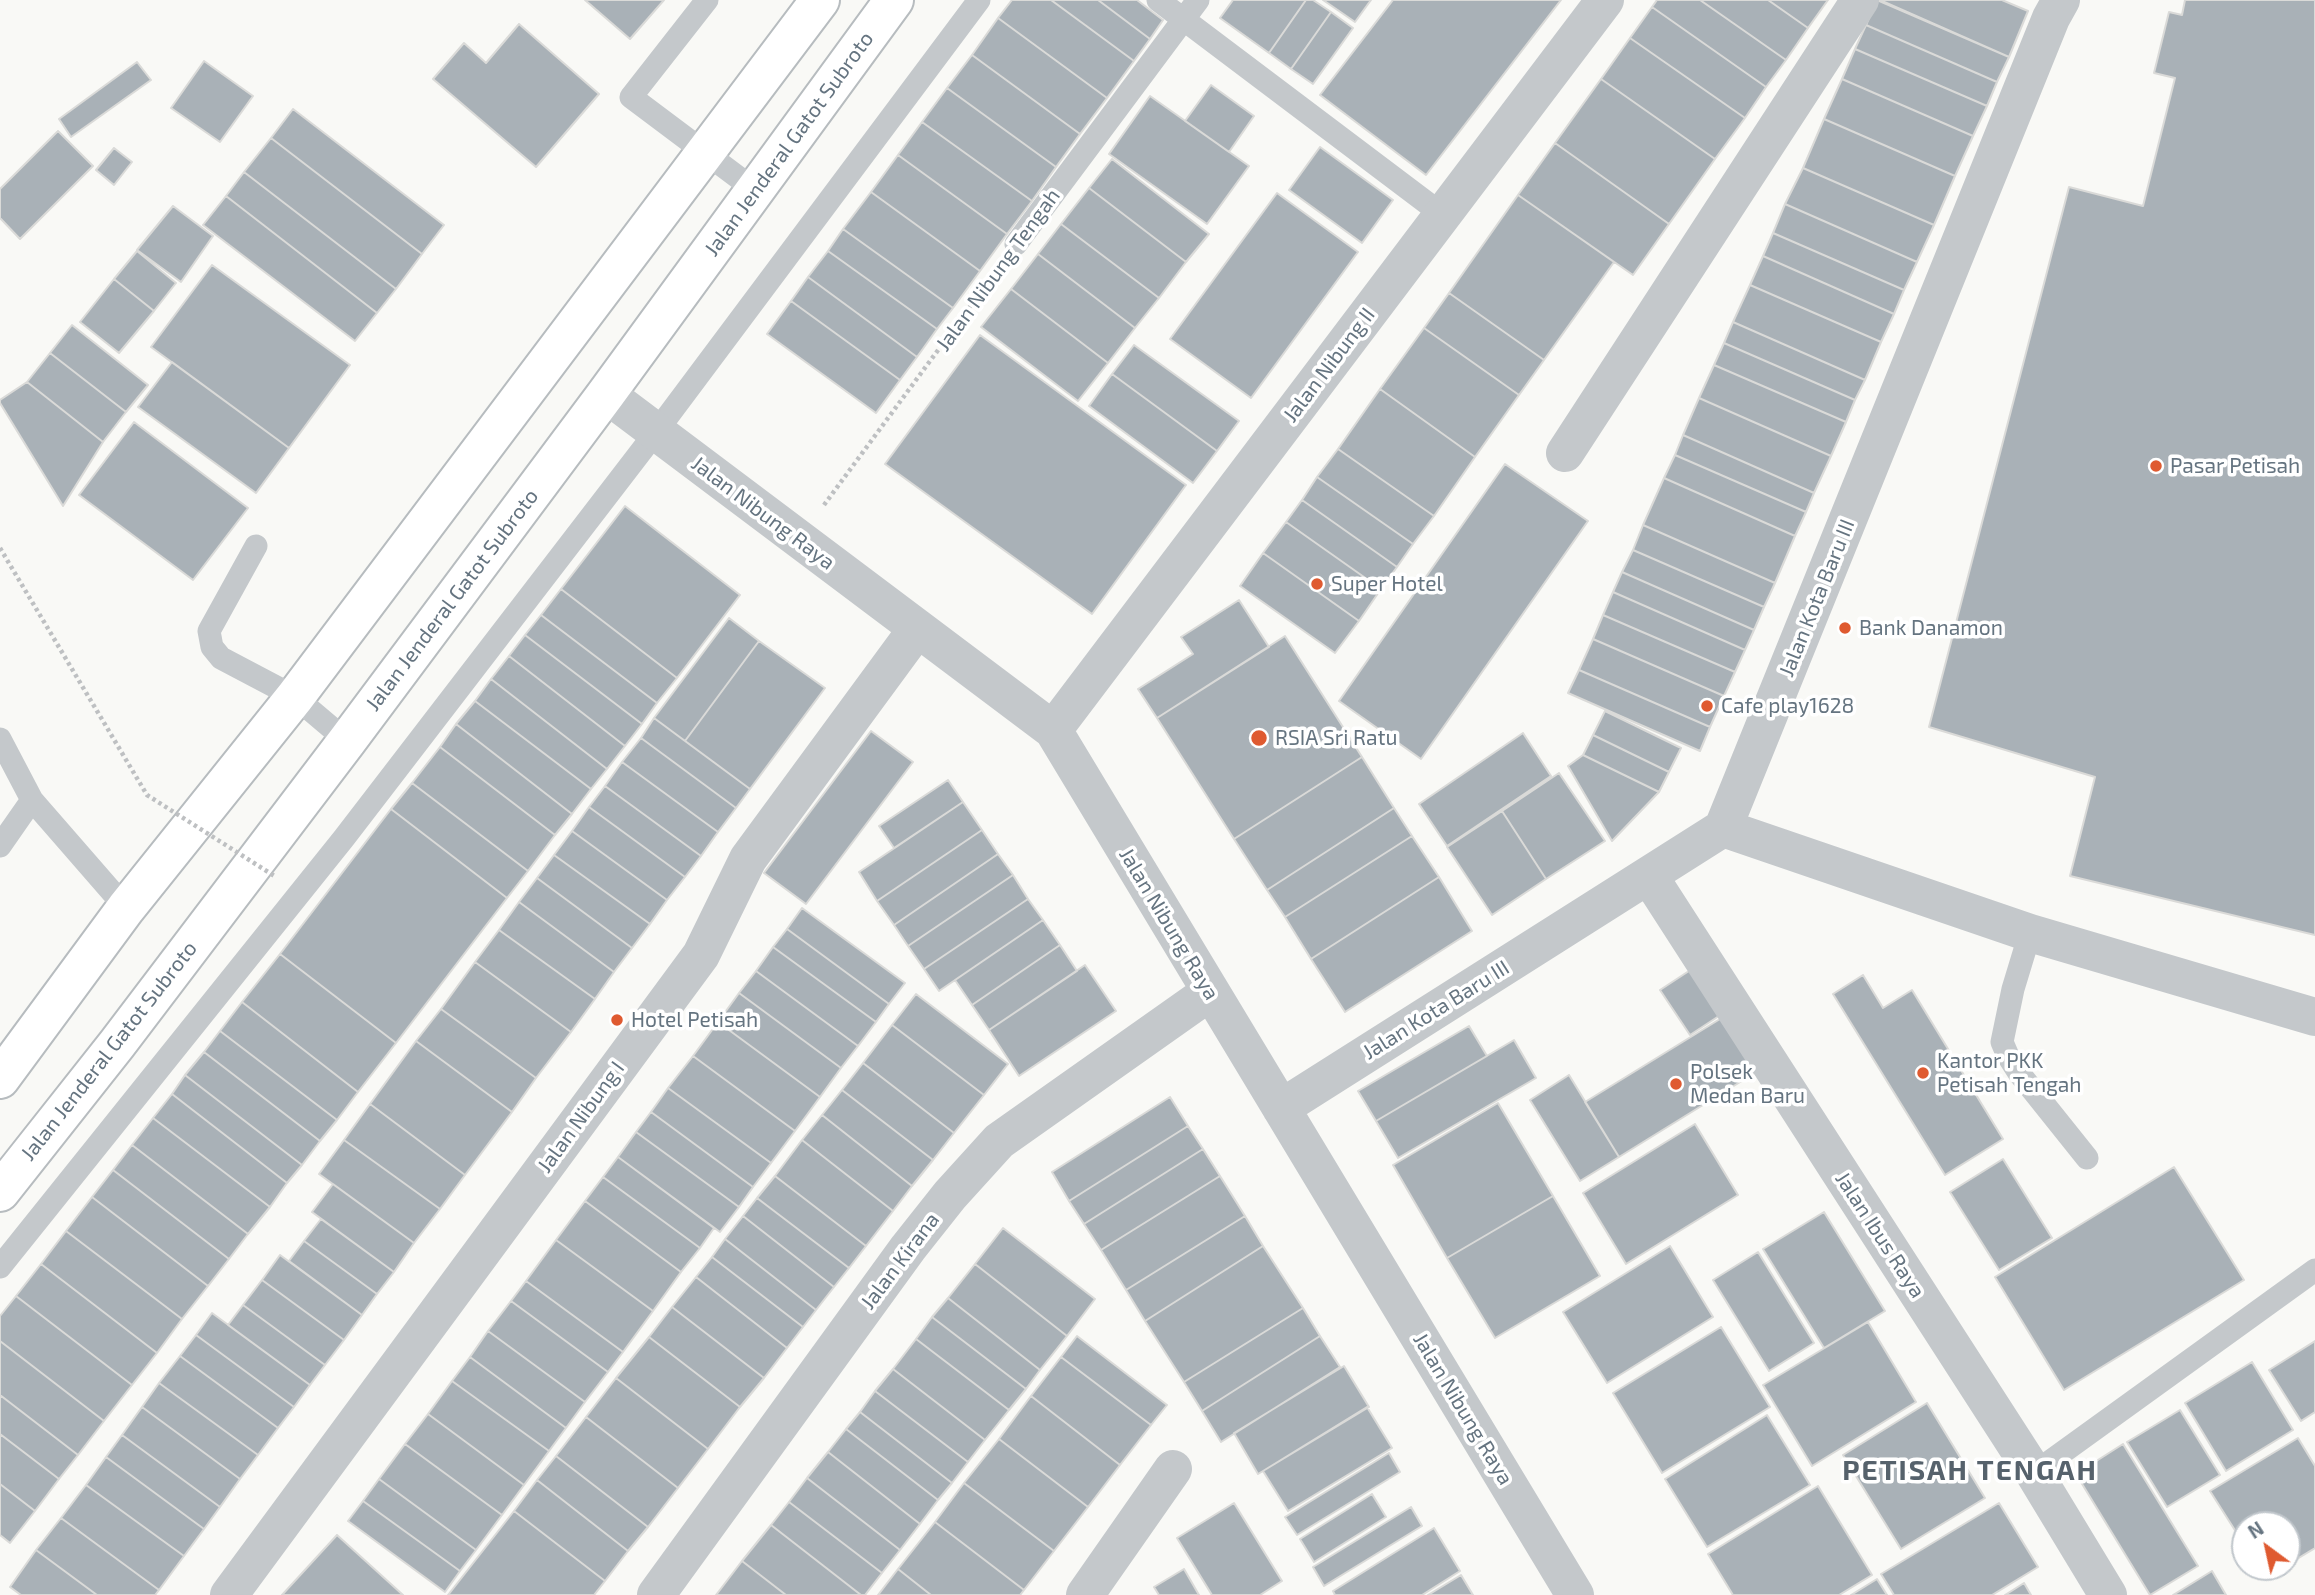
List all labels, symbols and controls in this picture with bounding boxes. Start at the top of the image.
street label: Jalan Jenderal Gatot Subroto [699,27,879,261]
street label: Jalan Nibung Tengah [931,184,1065,356]
street label: Jalan Nibung II [1278,303,1380,427]
street label: Jalan Nibung Raya [686,451,840,575]
place label: Pasar Petisah [2170,453,2300,479]
marker: Pasar Petisah [2148,458,2164,474]
street label: Jalan Jenderal Gatot Subroto [360,484,544,716]
street label: Jalan Kota Baru III [1774,516,1860,680]
place label: Super Hotel [1331,571,1443,597]
marker: Super Hotel [1309,576,1325,592]
place label: Bank Danamon [1859,615,2003,641]
marker: Bank Danamon [1837,620,1853,636]
place label: Cafe play1628 [1721,693,1854,719]
marker: Cafe play1628 [1699,698,1715,714]
place label: RSIA Sri Ratu [1275,725,1398,751]
marker: RSIA Sri Ratu [1249,728,1269,748]
street label: Jalan Nibung Raya [1114,843,1224,1005]
street label: Jalan Jenderal Gatot Subroto [16,936,202,1166]
street label: Jalan Kota Baru III [1358,955,1514,1065]
place label: Hotel Petisah [631,1007,758,1033]
marker: Hotel Petisah [609,1012,625,1028]
place label: Kantor PKK Petisah Tengah [1937,1048,2082,1098]
street label: Jalan Nibung I [532,1056,630,1178]
place label: Polsek Medan Baru [1690,1059,1805,1109]
marker: Kantor PKK Petisah Tengah [1915,1065,1931,1081]
marker: Polsek Medan Baru [1668,1076,1684,1092]
street label: Jalan Ibus Raya [1830,1167,1930,1303]
street label: Jalan Kirana [855,1208,945,1314]
street label: Jalan Nibung Raya [1408,1328,1518,1490]
district label: PETISAH TENGAH [1844,1454,2096,1488]
north arrow [2231,1511,2301,1581]
text: N [2243,1516,2267,1543]

